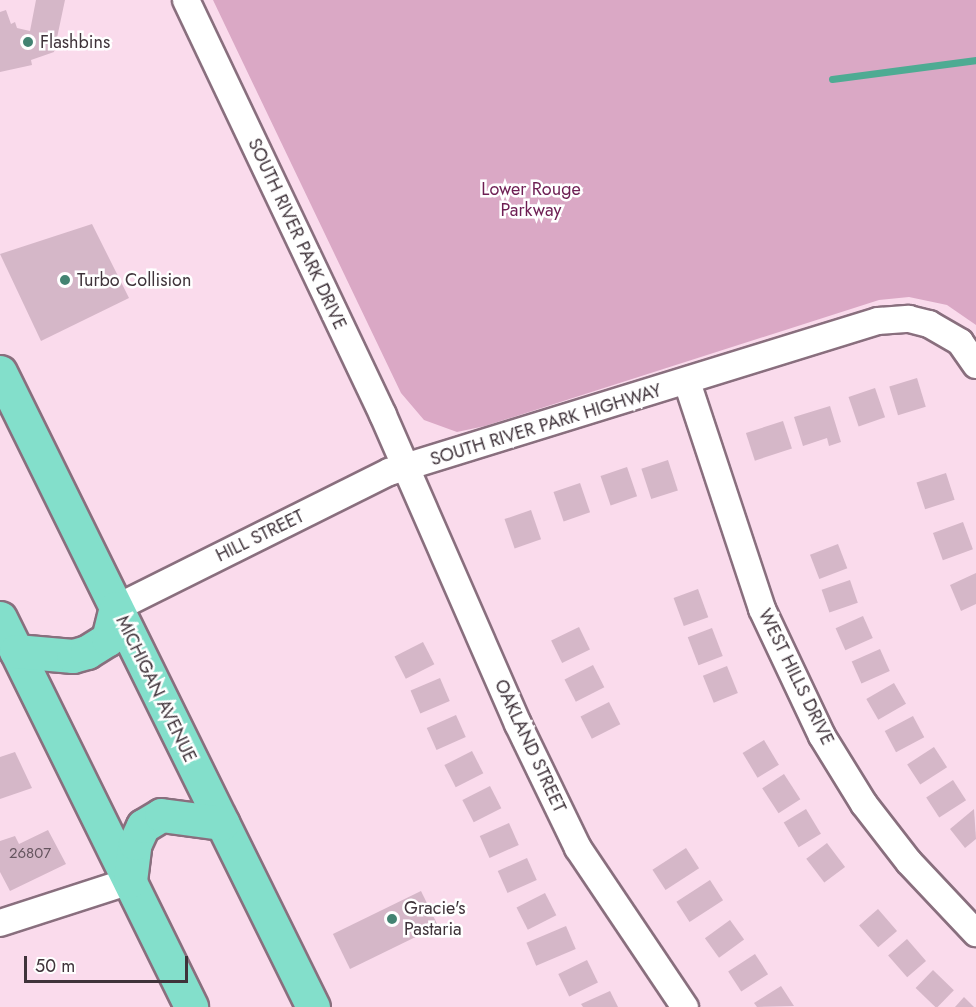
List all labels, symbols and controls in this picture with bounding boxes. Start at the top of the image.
place label: Flashbins [40,31,110,53]
marker: Flashbins [21,35,35,49]
street label: SOUTH RIVER PARK DRIVE [243,135,351,333]
park label: Lower Rouge Parkway [481,179,581,222]
place label: Turbo Collision [77,269,191,291]
marker: Turbo Collision [58,273,72,287]
street label: SOUTH RIVER PARK HIGHWAY [428,379,664,471]
street label: HILL STREET [212,505,308,567]
street label: WEST HILLS DRIVE [754,605,838,749]
street label: MICHIGAN AVENUE [111,612,201,766]
street label: OAKLAND STREET [490,676,570,816]
house number: 26807 [9,845,51,863]
place label: Gracie's Pastaria [404,898,465,940]
marker: Gracie's Pastaria [385,912,399,926]
scale bar [27,944,190,982]
text: 50 m [35,953,75,979]

